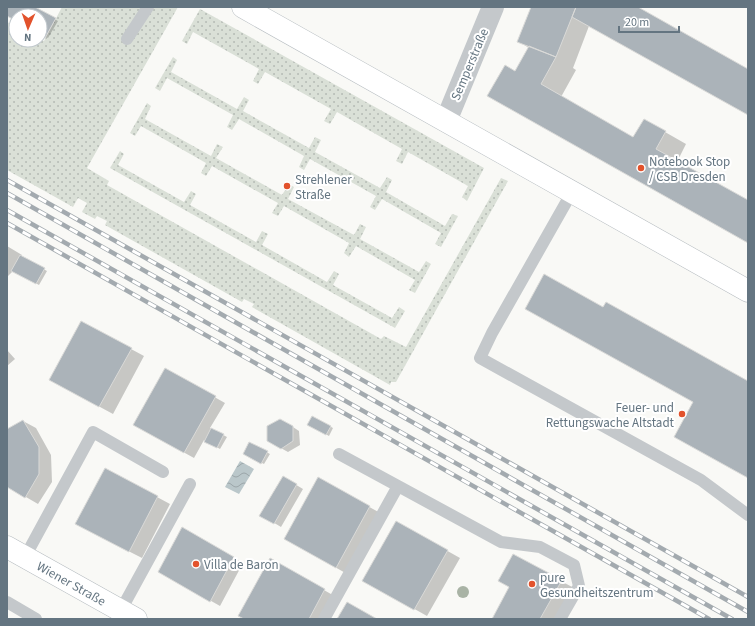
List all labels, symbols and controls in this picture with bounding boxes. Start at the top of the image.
north arrow [8,8,48,48]
scale bar [619,8,679,34]
text: 20 m [625,14,649,31]
street label: Semperstraße [447,26,493,103]
text: N [24,30,32,45]
place label: Notebook Stop / CSB Dresden [649,153,730,186]
marker: Notebook Stop / CSB Dresden [636,163,646,173]
place label: Strehlener Straße [295,171,352,204]
marker: Strehlener Straße [282,181,292,191]
place label: Feuer- und Rettungswache Altstadt [546,399,675,432]
marker: Feuer- und Rettungswache Altstadt [677,409,687,419]
place label: Villa de Baron [204,556,279,574]
street label: Wiener Straße [33,557,109,610]
marker: Villa de Baron [191,559,201,569]
place label: pure Gesundheitszentrum [540,569,653,602]
marker: pure Gesundheitszentrum [527,579,537,589]

